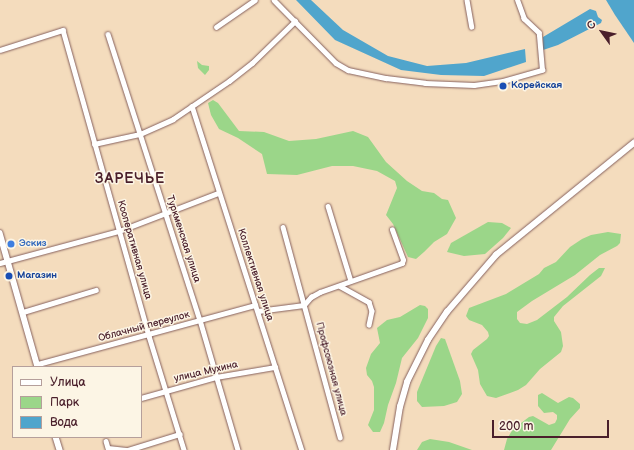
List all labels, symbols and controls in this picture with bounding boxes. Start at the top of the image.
north arrow [582,12,622,52]
text: С [584,18,599,32]
place label: Корейская [511,80,562,92]
marker: Корейская [498,81,508,91]
district label: ЗАРЕЧЬЕ [95,171,165,187]
street label: Туркменская улица [163,194,203,284]
street label: Кооперативная улица [114,199,154,301]
street label: Коллективная улица [234,227,276,323]
place label: Эскиз [19,238,47,250]
marker: Эскиз [6,239,16,249]
place label: Магазин [17,270,57,282]
marker: Магазин [4,271,14,281]
street label: Облачный переулок [97,309,191,345]
street label: Профсоюзная улица [313,321,349,417]
street label: улица Мухина [173,359,239,385]
legend [12,366,142,438]
text: Улица [50,375,86,390]
text: Парк [50,395,79,410]
scale bar [494,412,611,438]
text: Вода [50,415,78,430]
text: 200 m [499,419,533,434]

